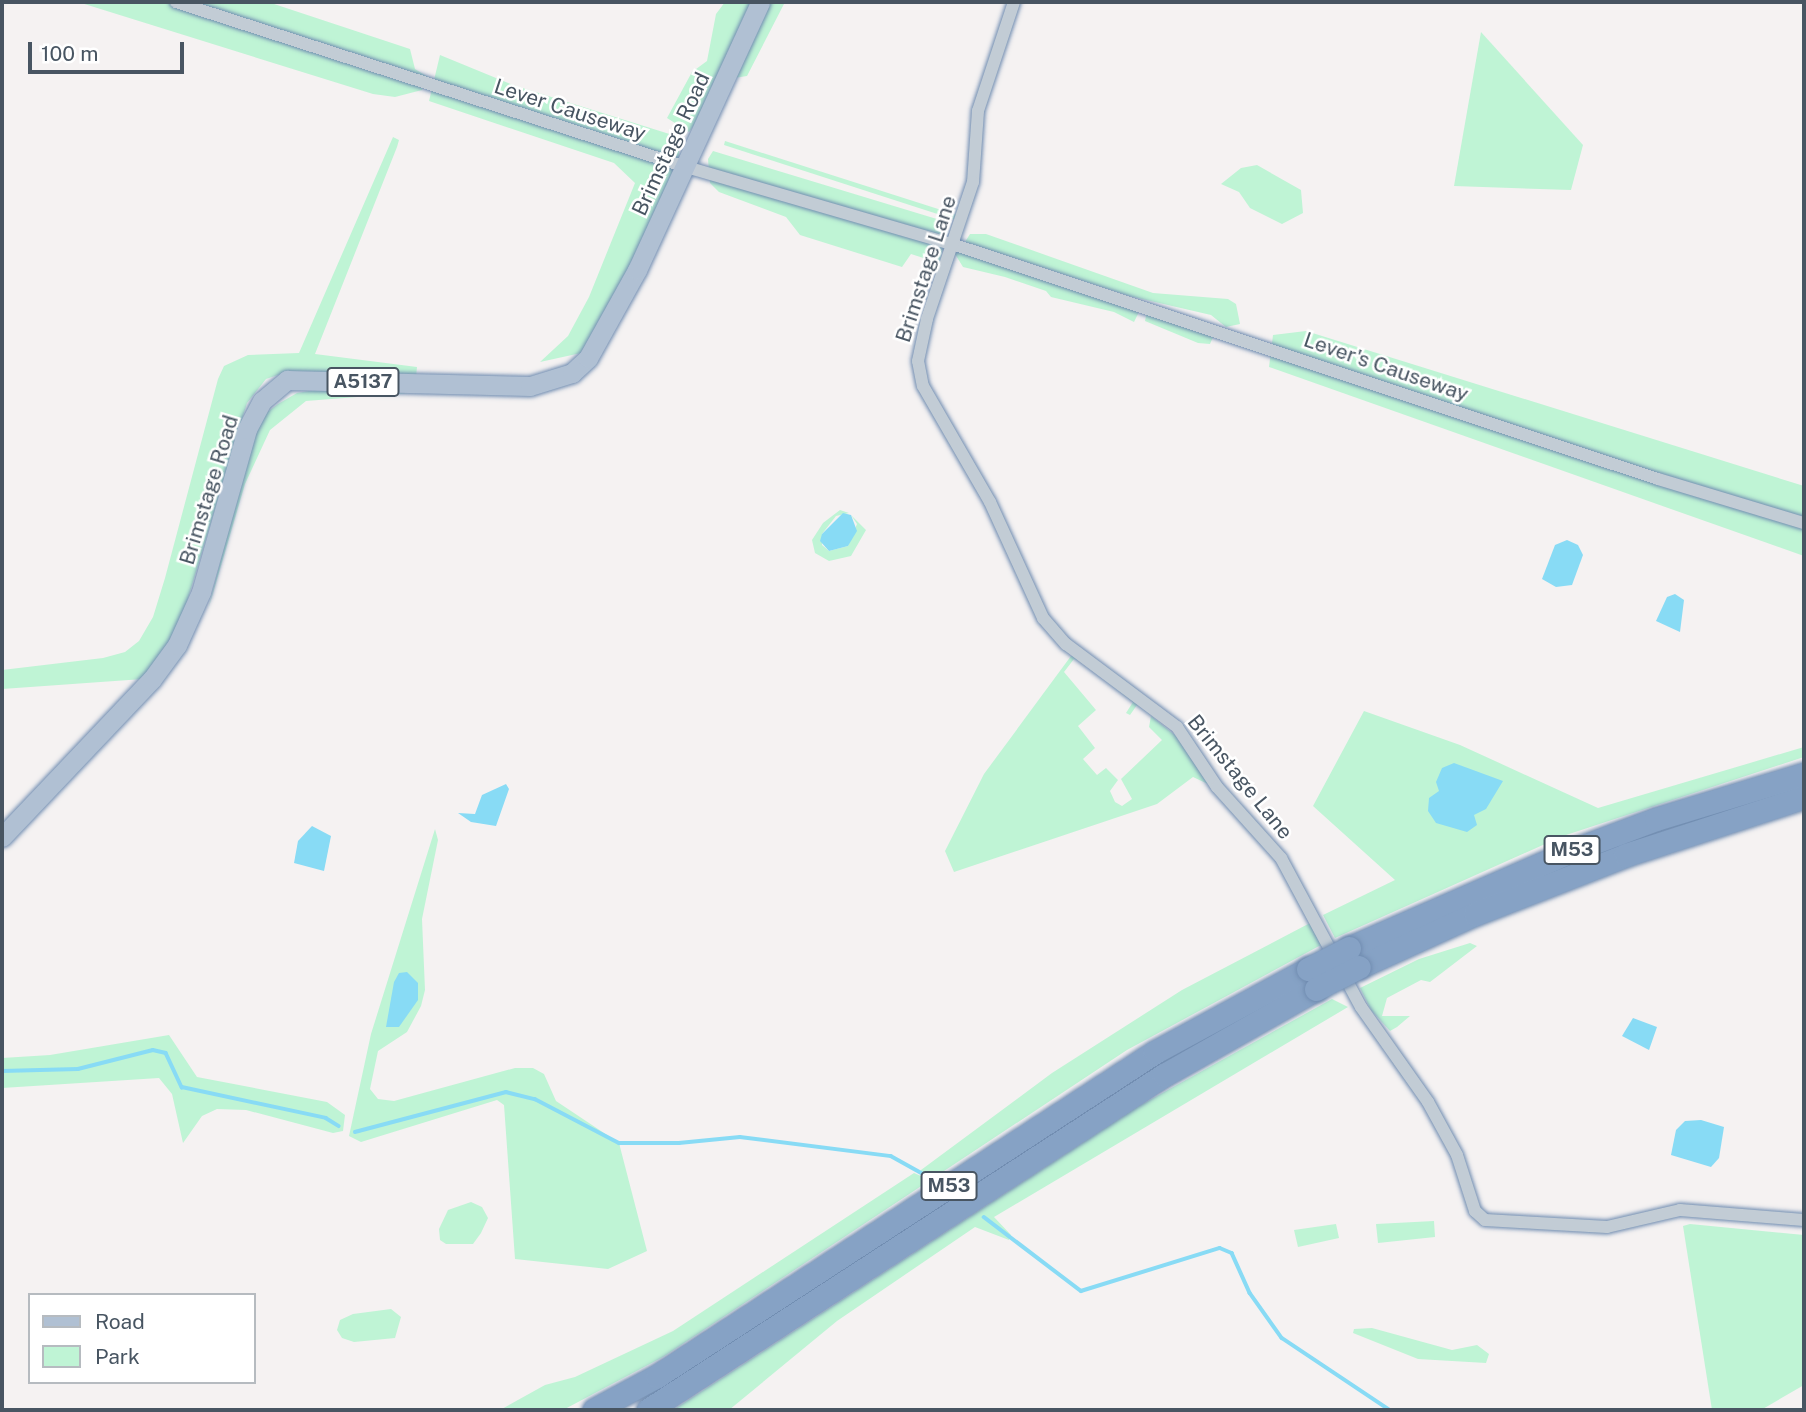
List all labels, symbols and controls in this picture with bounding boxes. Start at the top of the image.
scale bar [32,28,187,72]
text: 100 m [41,41,98,66]
street label: Brimstage Road [627,68,715,220]
street label: Lever Causeway [491,74,649,146]
street label: Brimstage Lane [890,192,962,346]
street label: Lever's Causeway [1300,327,1472,407]
road number: A5137 [326,366,400,398]
street label: Brimstage Road [174,412,244,568]
street label: Brimstage Lane [1182,710,1298,844]
road number: M53 [1542,834,1602,866]
road number: M53 [919,1170,979,1202]
legend [28,1293,256,1384]
text: Road [95,1309,145,1334]
text: Park [95,1344,140,1369]

